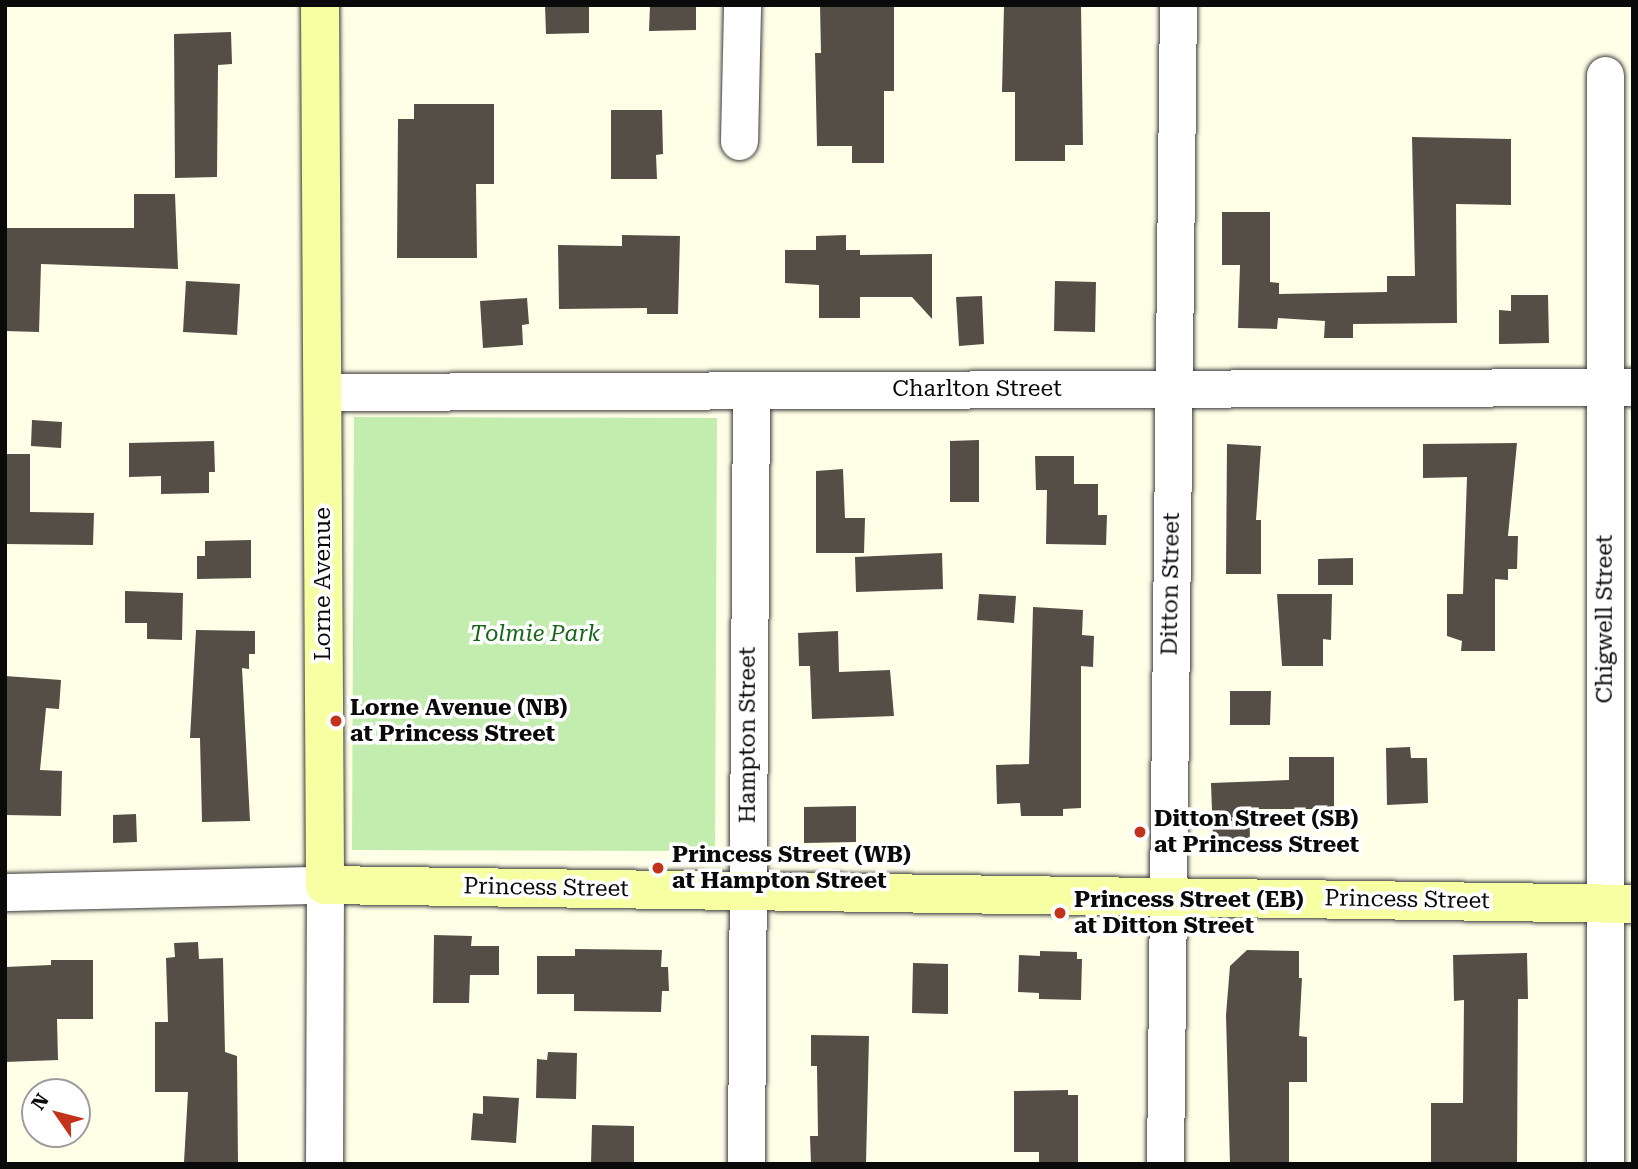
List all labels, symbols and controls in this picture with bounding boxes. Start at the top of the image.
street label: Charlton Street [892,375,1062,403]
street label: Lorne Avenue [309,507,337,661]
street label: Ditton Street [1156,512,1186,656]
street label: Chigwell Street [1591,535,1619,703]
park label: Tolmie Park [470,620,600,648]
street label: Hampton Street [734,647,762,823]
place label: Lorne Avenue (NB) at Princess Street [350,694,568,748]
marker: Lorne Avenue (NB) at Princess Street [328,713,344,729]
place label: Ditton Street (SB) at Princess Street [1154,805,1359,859]
marker: Ditton Street (SB) at Princess Street [1132,824,1148,840]
place label: Princess Street (WB) at Hampton Street [672,841,911,895]
marker: Princess Street (WB) at Hampton Street [650,860,666,876]
street label: Princess Street [463,873,629,903]
street label: Princess Street [1324,885,1490,915]
place label: Princess Street (EB) at Ditton Street [1074,886,1304,940]
marker: Princess Street (EB) at Ditton Street [1052,905,1068,921]
north arrow [21,1078,91,1148]
text: N [26,1089,54,1114]

